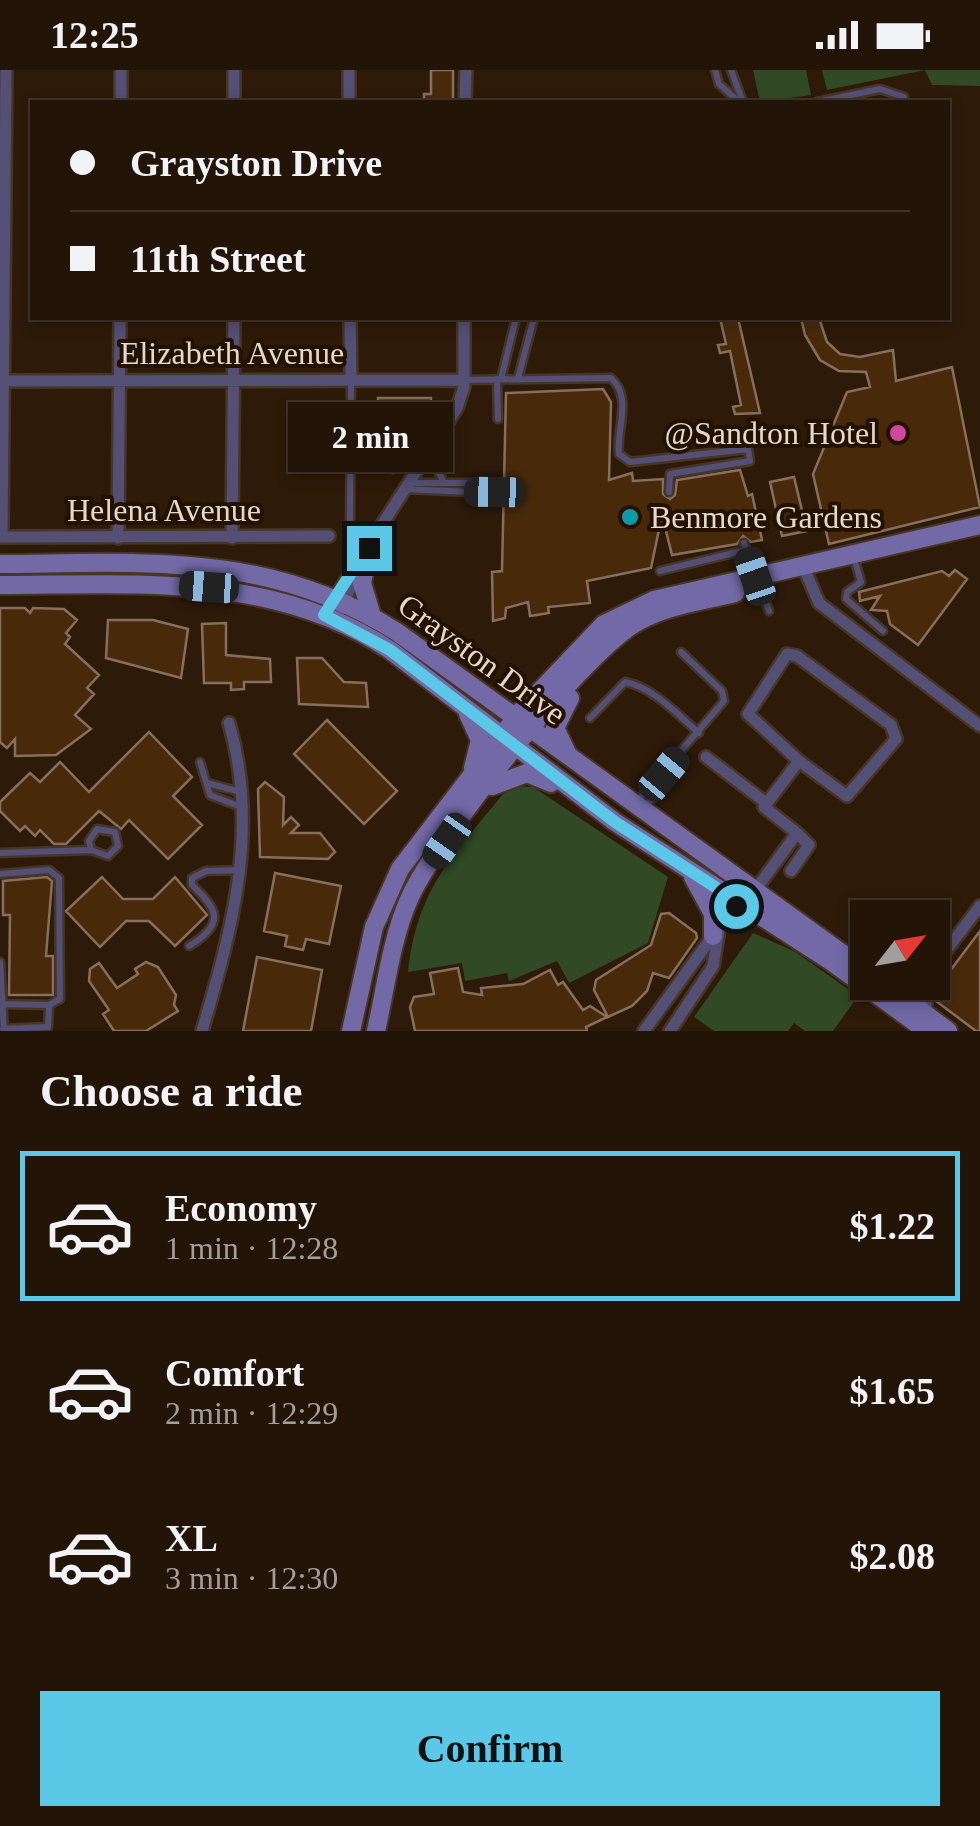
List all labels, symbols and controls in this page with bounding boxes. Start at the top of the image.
text: 12:25 [50,14,139,56]
text: Grayston Drive [130,142,382,184]
text: 11th Street [130,238,306,280]
street label: Elizabeth Avenue [120,335,344,371]
callout: 2 min [286,403,452,473]
place label: @Sandton Hotel [665,415,878,451]
text: 2 min [332,419,409,455]
marker: @Sandton Hotel [887,422,909,444]
car [464,476,524,508]
street label: Helena Avenue [67,492,261,528]
place label: Benmore Gardens [650,499,882,535]
marker: Benmore Gardens [619,506,641,528]
route end [347,526,392,571]
car [731,543,779,609]
car [178,570,240,604]
street label: Grayston Drive [391,586,573,732]
car [633,741,695,807]
car [418,808,476,874]
route start [714,884,759,929]
north arrow [850,900,950,1000]
map controls [850,900,950,1000]
text: Choose a ride [40,1066,303,1116]
icon: car [45,1181,135,1271]
text: Economy [165,1187,317,1229]
text: $1.22 [850,1205,935,1247]
text: 1 min · 12:28 [165,1230,338,1266]
icon: car [45,1346,135,1436]
text: Comfort [165,1352,304,1394]
text: $1.65 [850,1370,935,1412]
text: 2 min · 12:29 [165,1395,338,1431]
icon: car [45,1511,135,1601]
text: XL [165,1517,218,1559]
text: $2.08 [850,1535,935,1577]
text: 3 min · 12:30 [165,1560,338,1596]
button: Confirm [40,1691,940,1806]

